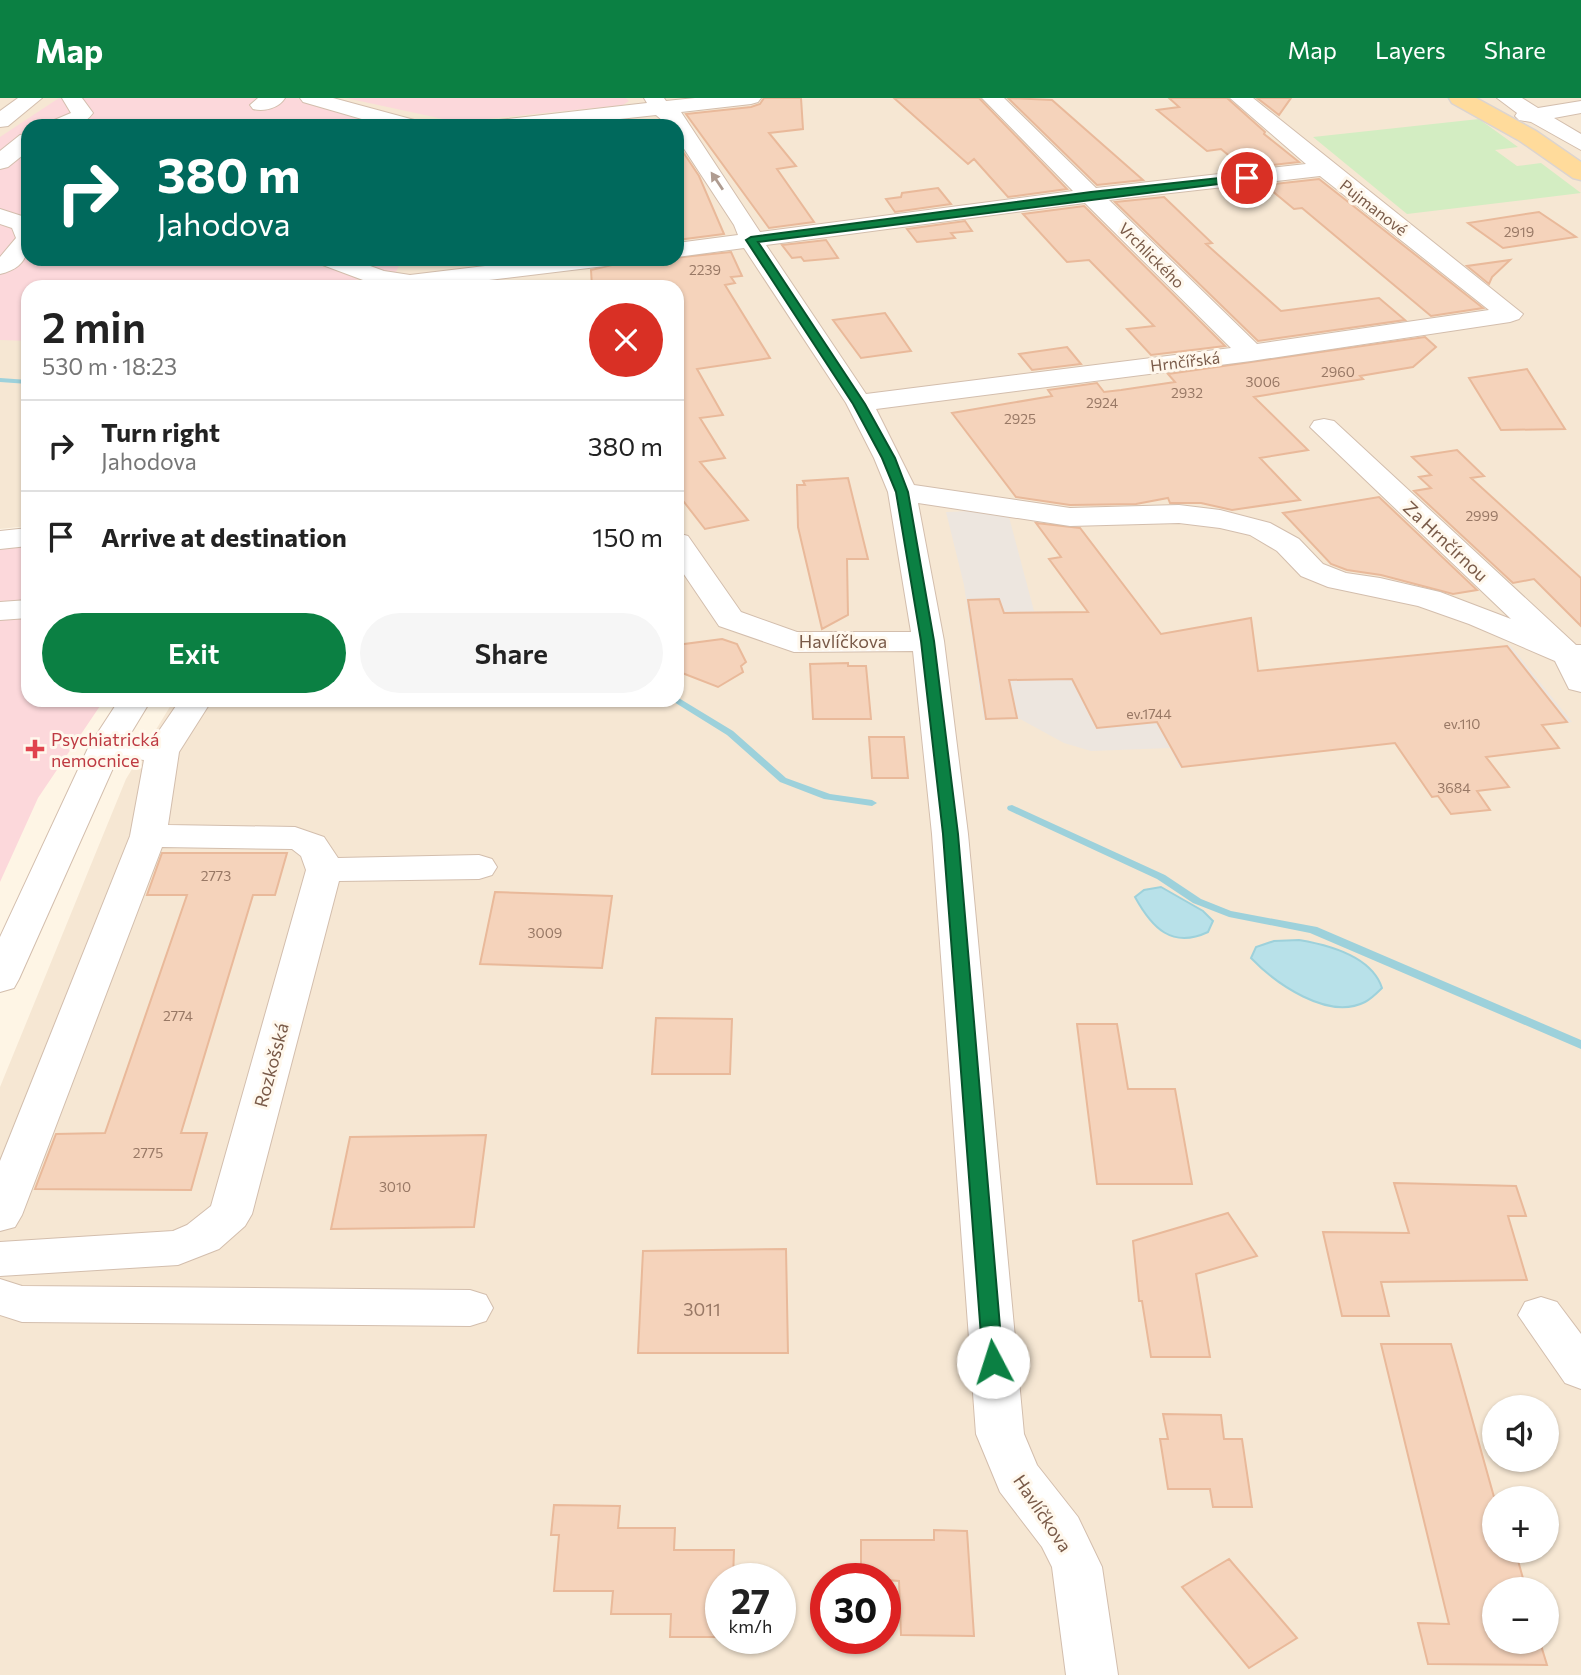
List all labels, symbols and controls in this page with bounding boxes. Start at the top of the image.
text: Map [35,29,103,70]
text: Map [1288,35,1337,64]
text: Layers [1375,35,1446,64]
text: Share [1484,35,1546,64]
text: 380 m [157,143,301,203]
icon: right [42,147,133,238]
pin [1217,148,1277,208]
icon: arrive [1228,159,1266,197]
one-way arrow [711,172,724,191]
street label: Pujmanové [1337,175,1411,239]
text: Jahodova [157,203,290,243]
street label: Vrchlického [1115,218,1189,292]
house number: 2919 [1504,223,1534,240]
house number: 2239 [689,261,721,278]
text: 2 min [42,300,146,352]
button: close [589,303,663,377]
street label: Hrnčířská [1149,347,1221,375]
text: 530 m · 18:23 [42,352,177,380]
house number: 2960 [1321,363,1355,380]
house number: 3006 [1246,373,1280,390]
house number: 2932 [1171,384,1203,401]
house number: 2924 [1086,394,1119,411]
house number: 2925 [1004,410,1036,427]
text: Turn right [101,416,220,447]
icon: right [42,427,80,465]
text: 380 m [588,430,663,461]
text: Jahodova [101,447,197,475]
street label: Za Hrnčírnou [1399,496,1493,586]
house number: 2999 [1465,507,1499,524]
icon: arrive [42,518,80,556]
text: Arrive at destination [101,521,347,552]
text: 150 m [592,521,663,552]
button: Exit [42,613,346,693]
button: Share [360,613,663,693]
street label: Havlíčkova [799,630,887,652]
house number: ev.1744 [1126,705,1172,722]
house number: ev.110 [1443,715,1481,732]
place label: Psychiatrická nemocnice [51,728,159,771]
marker: Psychiatrická nemocnice [25,739,45,759]
house number: 3684 [1437,779,1471,796]
house number: 2773 [201,867,231,884]
house number: 3009 [528,924,562,941]
house number: 2774 [163,1007,194,1024]
street label: Rozkošská [249,1020,293,1110]
house number: 2775 [133,1144,163,1161]
house number: 3010 [379,1178,411,1195]
house number: 3011 [683,1298,721,1320]
position arrow [956,1325,1030,1399]
map controls [1482,1395,1559,1654]
button: sound [1482,1395,1559,1472]
street label: Havlíčkova [1009,1470,1077,1556]
button: + [1482,1486,1559,1563]
speed limit sign: 30 [810,1563,901,1654]
button: − [1482,1577,1559,1654]
text: 27 [731,1578,770,1621]
text: km/h [729,1615,772,1637]

